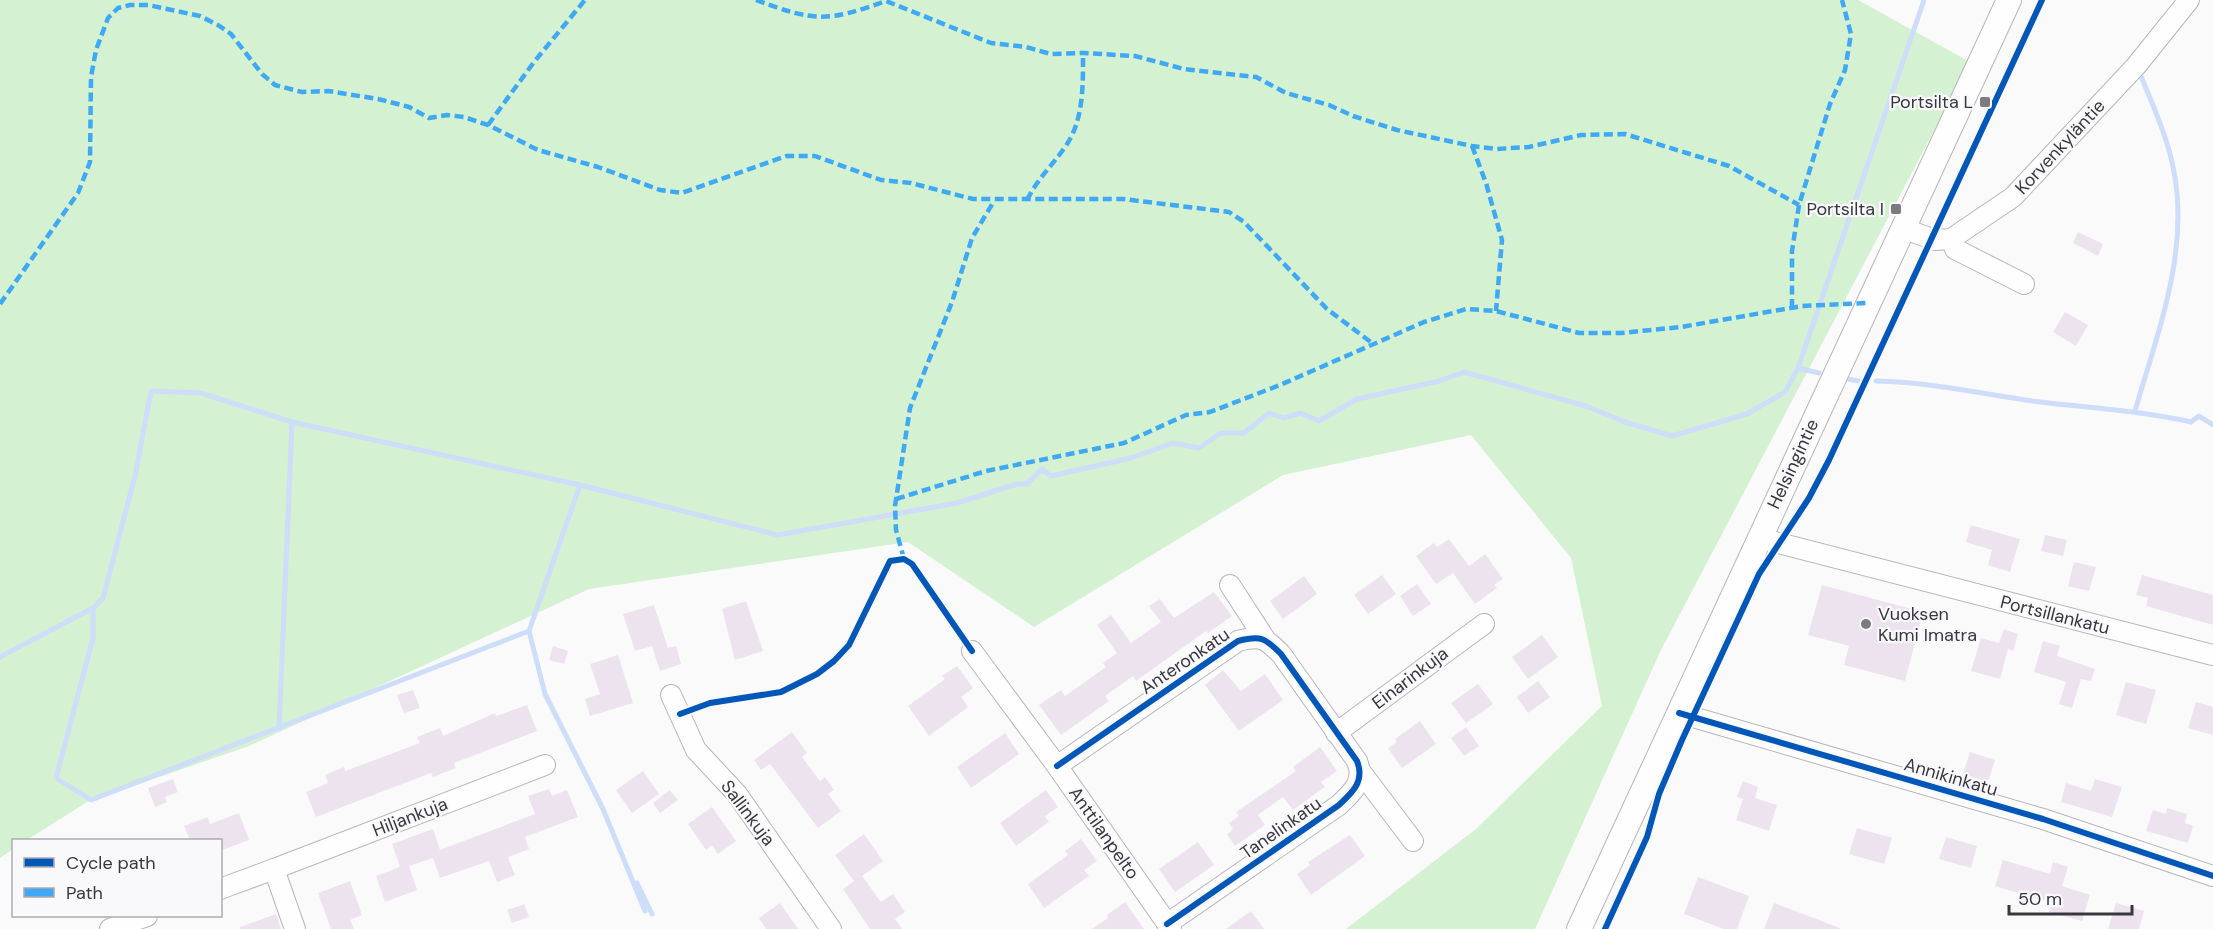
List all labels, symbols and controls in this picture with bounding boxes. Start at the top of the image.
place label: Portsilta L [1890,90,1973,114]
street label: Korvenkyläntie [2010,94,2110,200]
marker: Portsilta L [1978,95,1992,109]
place label: Portsilta I [1806,197,1884,221]
marker: Portsilta I [1889,202,1903,216]
street label: Helsingintie [1762,415,1824,513]
street label: Portsillankatu [1998,590,2112,640]
place label: Vuoksen Kumi Imatra [1878,602,1977,647]
marker: Vuoksen Kumi Imatra [1859,617,1873,631]
street label: Anteronkatu [1136,622,1234,700]
street label: Einarinkuja [1367,641,1453,715]
street label: Annikinkatu [1901,752,2001,802]
street label: Sallinkuja [715,775,781,851]
street label: Anttilanpelto [1063,782,1145,884]
street label: Tanelinkatu [1236,791,1326,865]
street label: Hiljankuja [369,792,451,842]
legend [12,839,222,917]
text: Cycle path [66,851,156,875]
scale bar [2009,878,2132,916]
text: Path [66,881,103,905]
text: 50 m [2018,887,2062,911]

